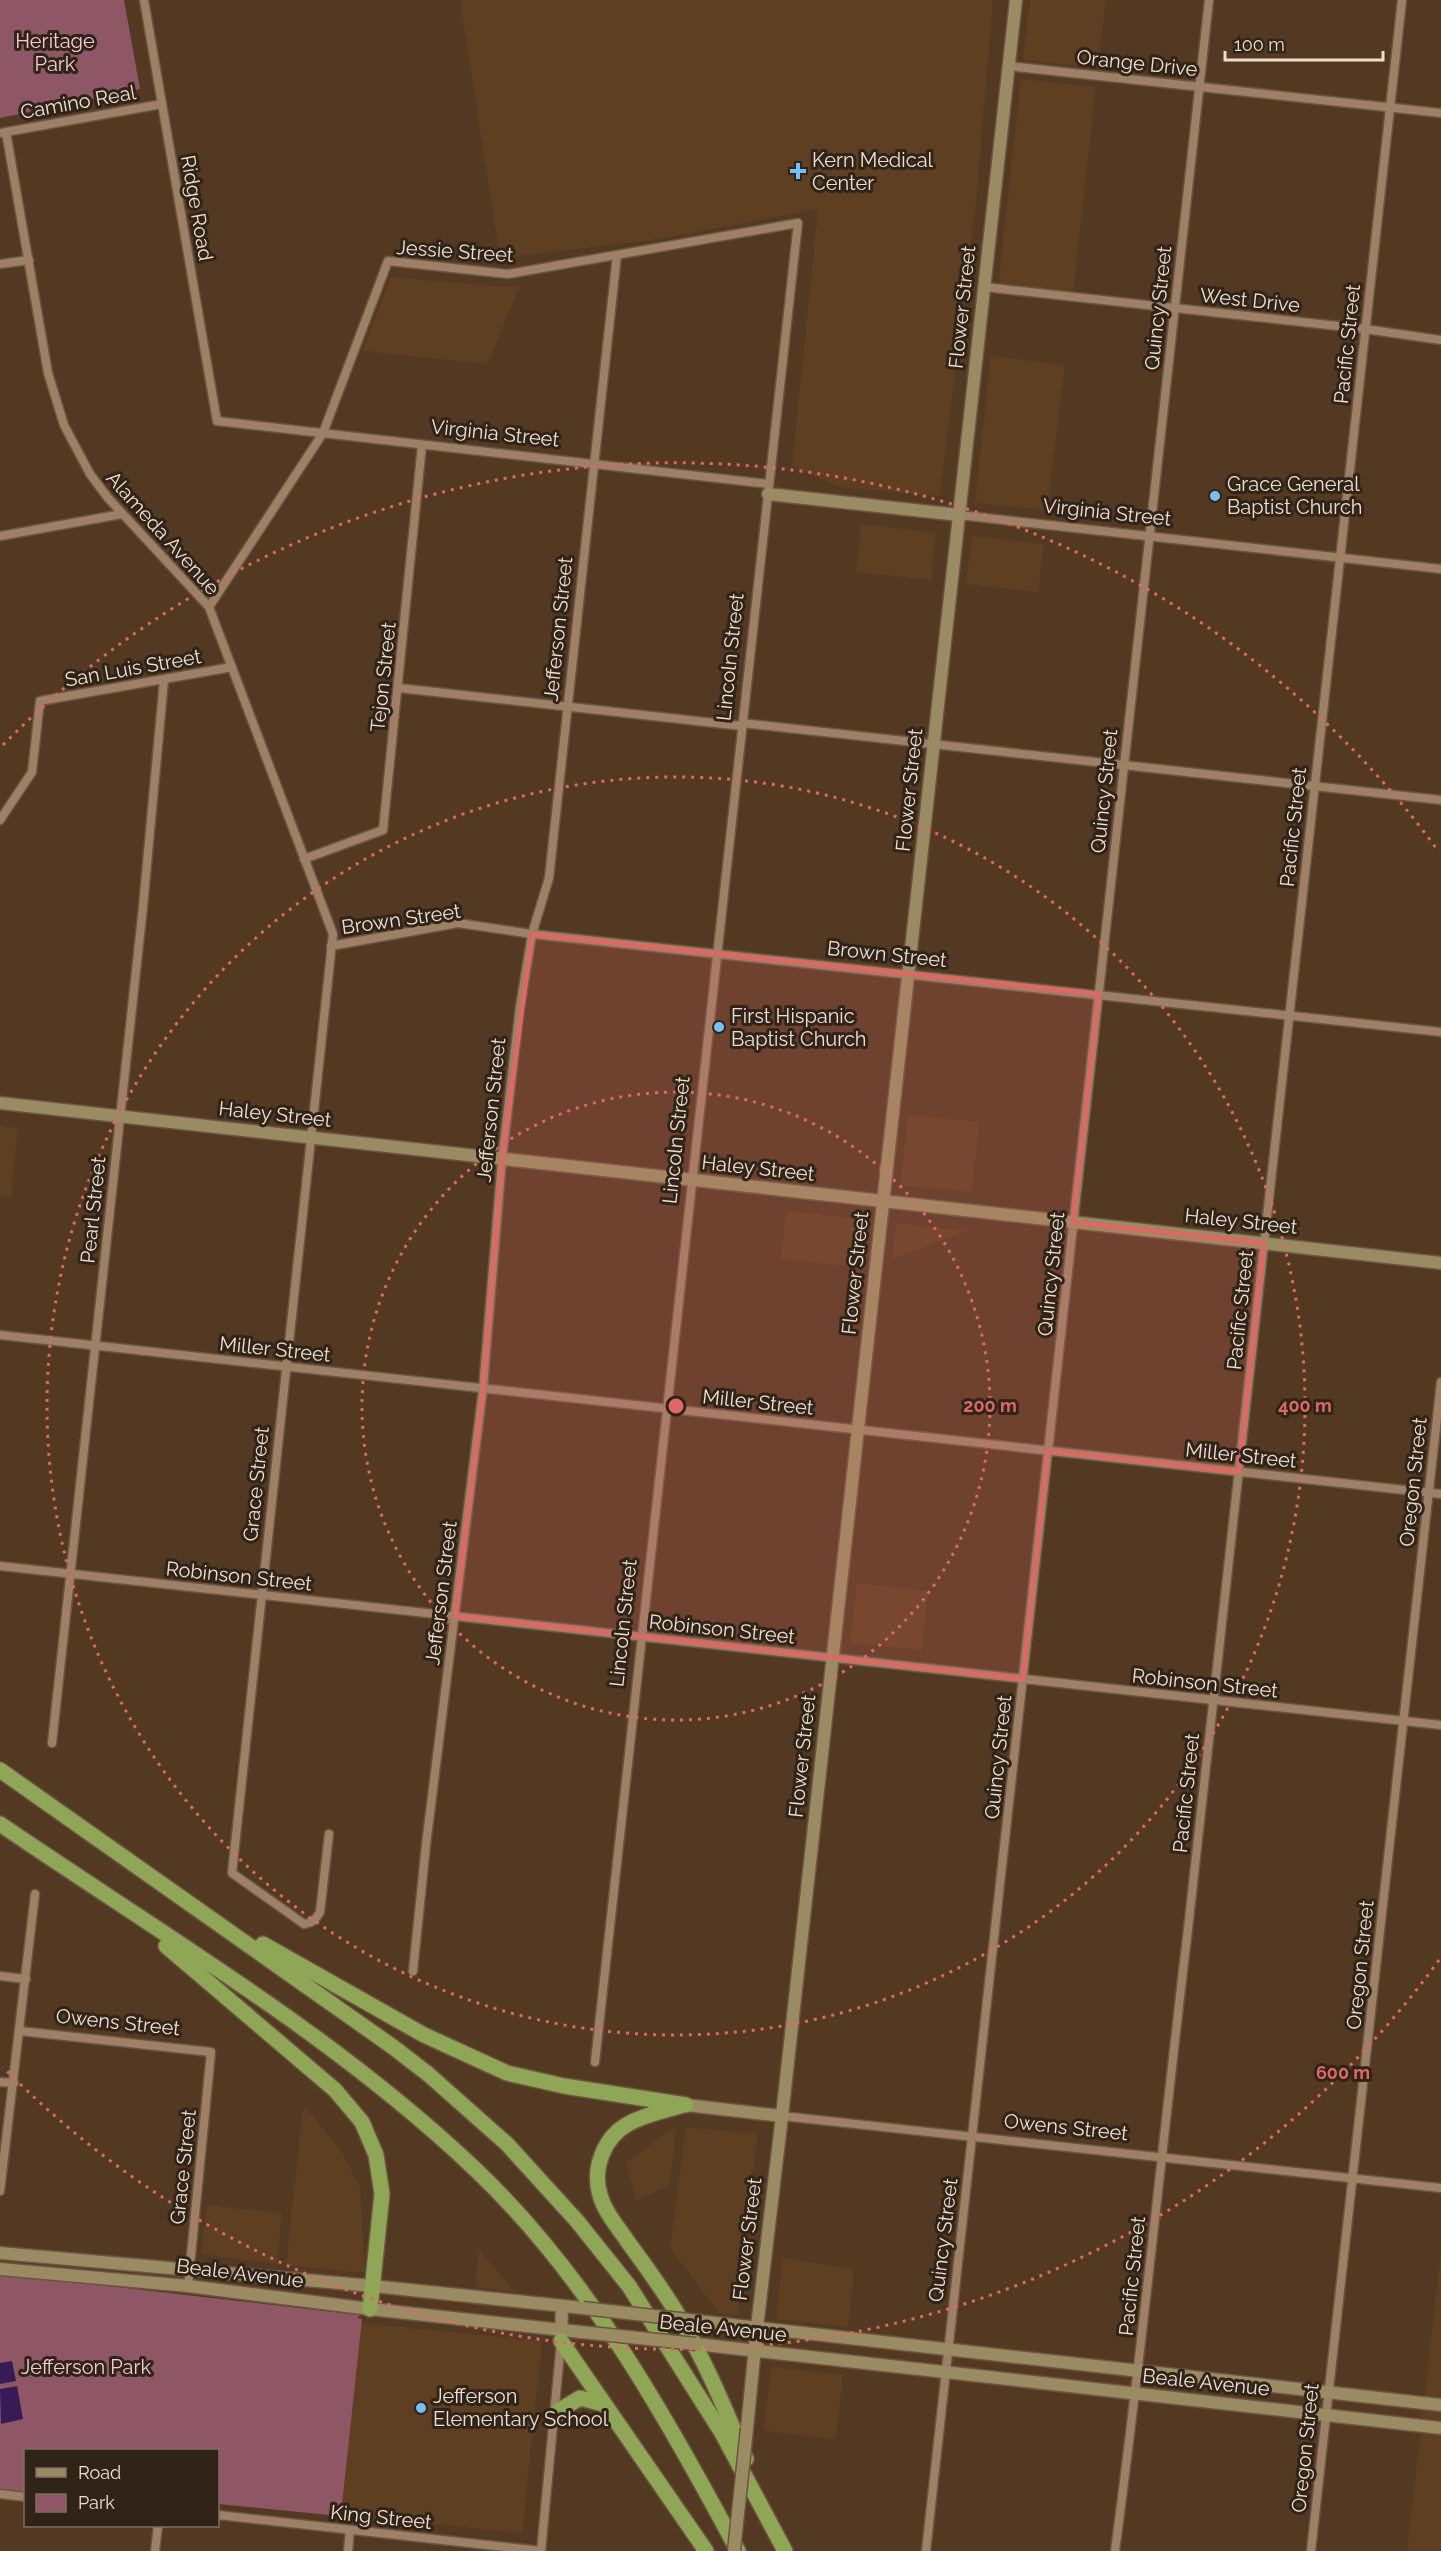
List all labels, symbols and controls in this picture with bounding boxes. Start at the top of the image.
scale bar [1225,24,1382,62]
park label: Heritage Park [15,29,95,76]
text: 100 m [1234,34,1285,55]
street label: Orange Drive [1075,45,1199,81]
street label: Camino Real [18,80,138,124]
place label: Kern Medical Center [812,148,934,195]
street label: Ridge Road [176,153,218,263]
marker: Kern Medical Center [789,162,807,180]
street label: Jessie Street [396,235,515,267]
street label: Flower Street [944,244,980,370]
street label: Quincy Street [1140,245,1176,371]
street label: West Drive [1199,283,1301,317]
street label: Pacific Street [1329,283,1365,405]
street label: Virginia Street [430,414,561,452]
street label: Alameda Avenue [101,466,225,600]
place label: Grace General Baptist Church [1227,472,1363,519]
marker: Grace General Baptist Church [1208,489,1222,503]
street label: Virginia Street [1042,493,1173,531]
street label: Jefferson Street [538,555,578,702]
street label: Lincoln Street [711,592,749,722]
street label: Tejon Street [365,621,401,733]
street label: San Luis Street [63,644,203,692]
street label: Flower Street [891,727,927,853]
street label: Quincy Street [1086,728,1122,854]
street label: Pacific Street [1275,766,1311,888]
street label: Brown Street [340,899,462,939]
street label: Brown Street [826,936,948,972]
place label: First Hispanic Baptist Church [731,1004,867,1051]
marker: First Hispanic Baptist Church [712,1020,726,1034]
street label: Jefferson Street [471,1036,511,1183]
street label: Lincoln Street [657,1075,695,1205]
street label: Haley Street [217,1096,333,1132]
street label: Haley Street [700,1150,816,1186]
street label: Pearl Street [75,1155,111,1265]
street label: Haley Street [1183,1203,1299,1239]
street label: Flower Street [837,1210,873,1336]
street label: Quincy Street [1033,1211,1069,1337]
street label: Pacific Street [1222,1249,1258,1371]
street label: Miller Street [218,1331,332,1367]
street label: Miller Street [701,1384,815,1420]
text: 200 m [963,1395,1017,1416]
text: 400 m [1278,1395,1332,1416]
centre of rings [666,1396,686,1416]
street label: Oregon Street [1394,1416,1432,1548]
street label: Grace Street [238,1425,274,1543]
street label: Miller Street [1184,1437,1298,1473]
street label: Jefferson Street [420,1519,462,1666]
street label: Robinson Street [165,1556,314,1596]
street label: Lincoln Street [604,1558,642,1688]
street label: Robinson Street [648,1609,797,1649]
street label: Robinson Street [1131,1663,1280,1703]
street label: Flower Street [784,1693,820,1819]
street label: Quincy Street [980,1694,1016,1820]
street label: Pacific Street [1168,1732,1204,1854]
street label: Oregon Street [1341,1899,1379,2031]
street label: Owens Street [55,2004,181,2040]
text: 600 m [1316,2062,1370,2083]
street label: Grace Street [165,2108,201,2226]
street label: Owens Street [1003,2109,1129,2145]
street label: Flower Street [728,2176,766,2302]
street label: Quincy Street [924,2176,963,2303]
street label: Pacific Street [1114,2215,1150,2337]
street label: Beale Avenue [175,2253,305,2293]
street label: Beale Avenue [658,2309,788,2347]
park label: Jefferson Park [21,2355,152,2379]
street label: Beale Avenue [1141,2363,1271,2401]
street label: Oregon Street [1286,2382,1324,2514]
place label: Jefferson Elementary School [433,2384,609,2431]
marker: Jefferson Elementary School [414,2401,428,2415]
legend [24,2449,219,2527]
text: Road [78,2462,121,2483]
text: Park [78,2492,115,2513]
street label: King Street [329,2500,433,2534]

